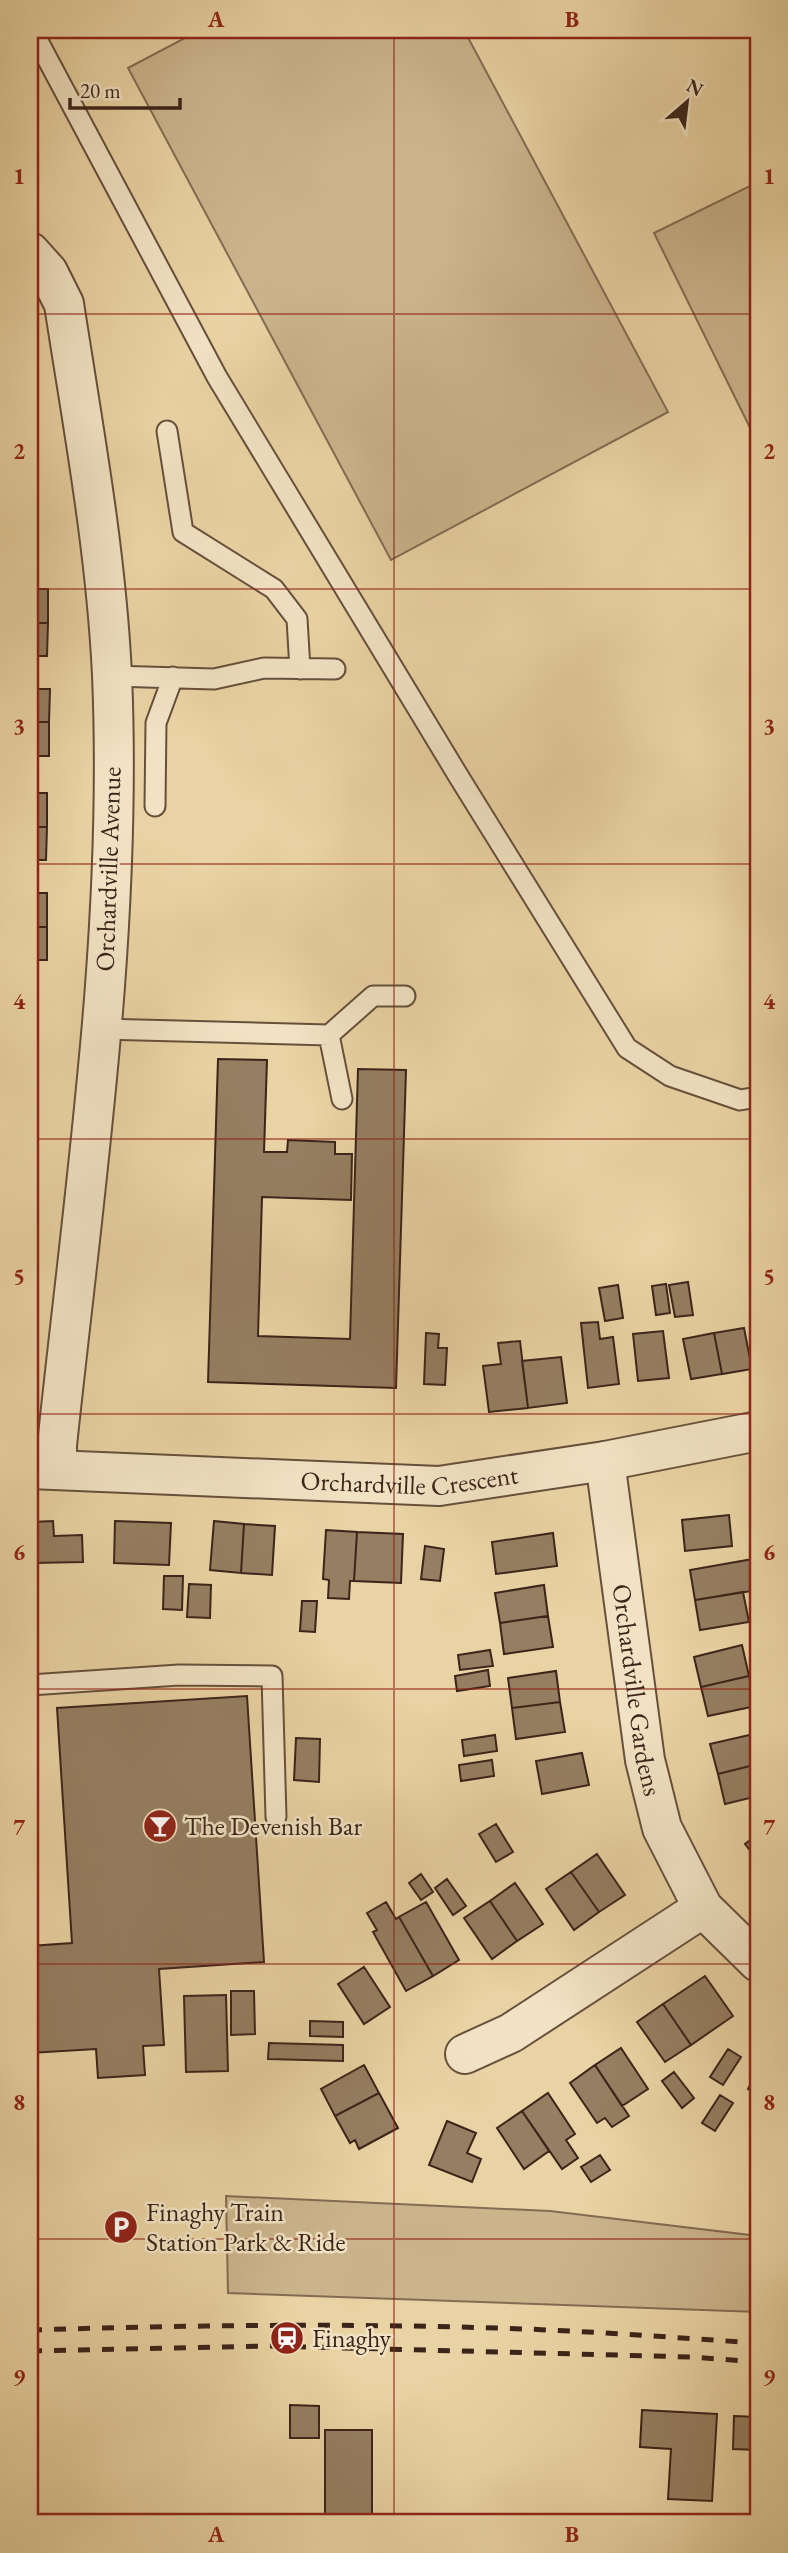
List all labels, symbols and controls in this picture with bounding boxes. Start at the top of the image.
text: A [207,4,225,34]
text: B [565,4,579,34]
scale bar [70,66,180,110]
north arrow [652,66,722,136]
text: N [682,73,708,102]
text: 20 m [80,77,121,104]
text: 1 [13,161,25,191]
text: 1 [763,161,775,191]
text: 2 [13,436,25,466]
text: 2 [763,436,775,466]
text: 3 [13,711,25,741]
text: 3 [763,711,775,741]
street label: Orchardville Avenue [87,766,129,972]
text: 4 [13,986,26,1016]
text: 4 [763,986,776,1016]
text: 5 [13,1261,25,1291]
text: 5 [763,1261,775,1291]
street label: Orchardville Crescent [300,1457,520,1504]
text: 6 [13,1537,25,1567]
text: 6 [763,1537,775,1567]
street label: Orchardville Gardens [605,1582,670,1799]
bar icon: The Devenish Bar [141,1807,179,1845]
place label: The Devenish Bar [184,1809,362,1843]
text: 7 [13,1812,26,1842]
text: 7 [763,1812,776,1842]
text: 8 [13,2087,25,2117]
text: 8 [763,2087,775,2117]
place label: Finaghy Train Station Park & Ride [146,2195,346,2259]
parking icon: Finaghy Train Station Park & Ride [102,2208,140,2246]
station icon: Finaghy [268,2319,306,2357]
place label: Finaghy [312,2321,391,2355]
text: 9 [13,2362,25,2392]
text: 9 [763,2362,775,2392]
text: A [207,2519,225,2549]
text: B [565,2519,579,2549]

